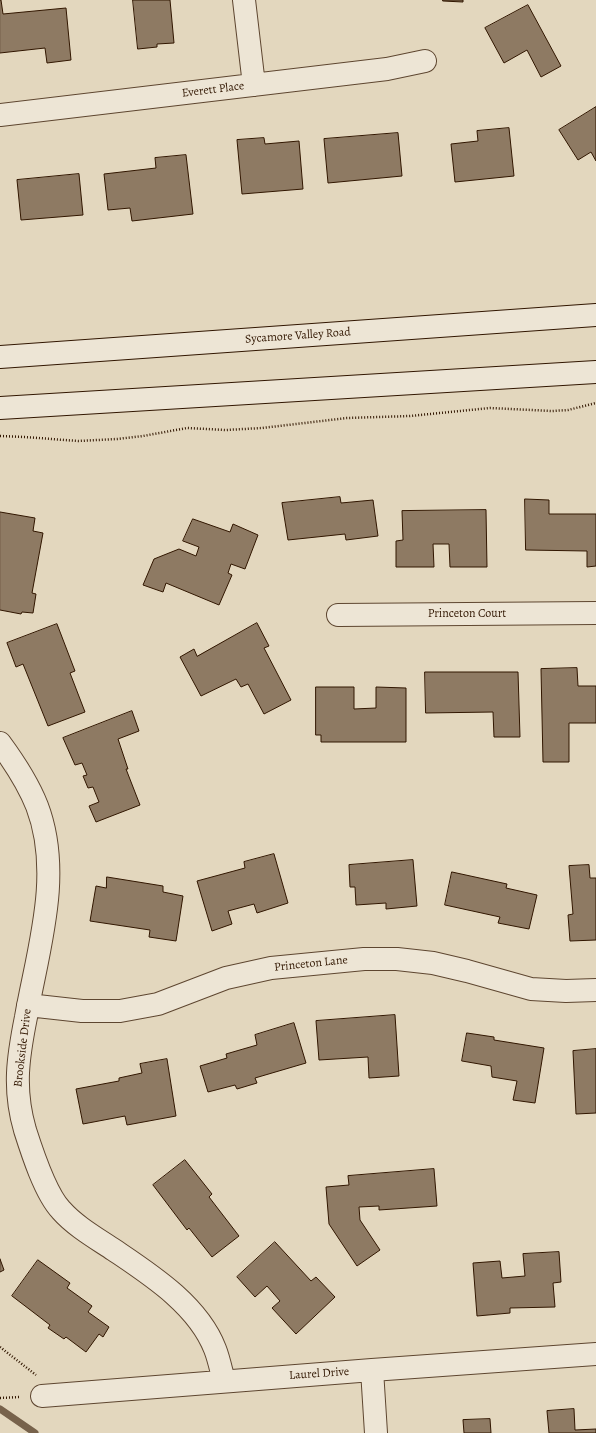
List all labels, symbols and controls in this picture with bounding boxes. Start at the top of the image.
street label: Everett Place [181,79,245,101]
street label: Sycamore Valley Road [245,325,351,347]
street label: Princeton Court [428,607,506,621]
street label: Princeton Lane [274,953,348,975]
street label: Brookside Drive [11,1008,35,1088]
street label: Laurel Drive [288,1365,350,1383]

